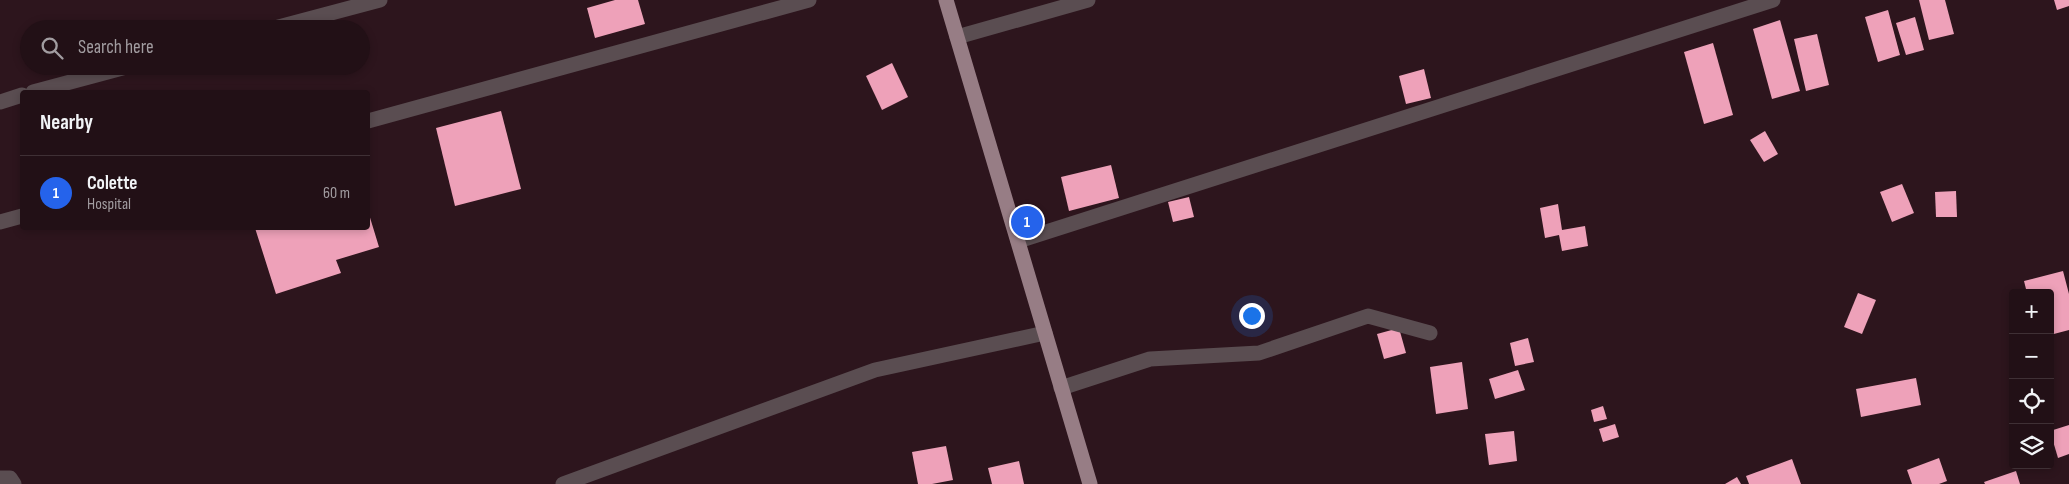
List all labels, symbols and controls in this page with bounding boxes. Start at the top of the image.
search box [20,20,370,75]
icon: search [38,34,66,62]
text: Search here [78,36,154,59]
text: Nearby [40,110,93,135]
text: Colette [87,172,137,195]
text: 1 [53,184,59,203]
text: 60 m [323,184,350,203]
text: Hospital [87,195,131,214]
pin: 1 [1011,203,1043,241]
map controls [2009,289,2054,469]
button: + [2009,289,2054,334]
your location [1239,303,1265,329]
button: − [2009,334,2054,379]
button: locate [2009,379,2054,424]
button: layers [2009,424,2054,469]

